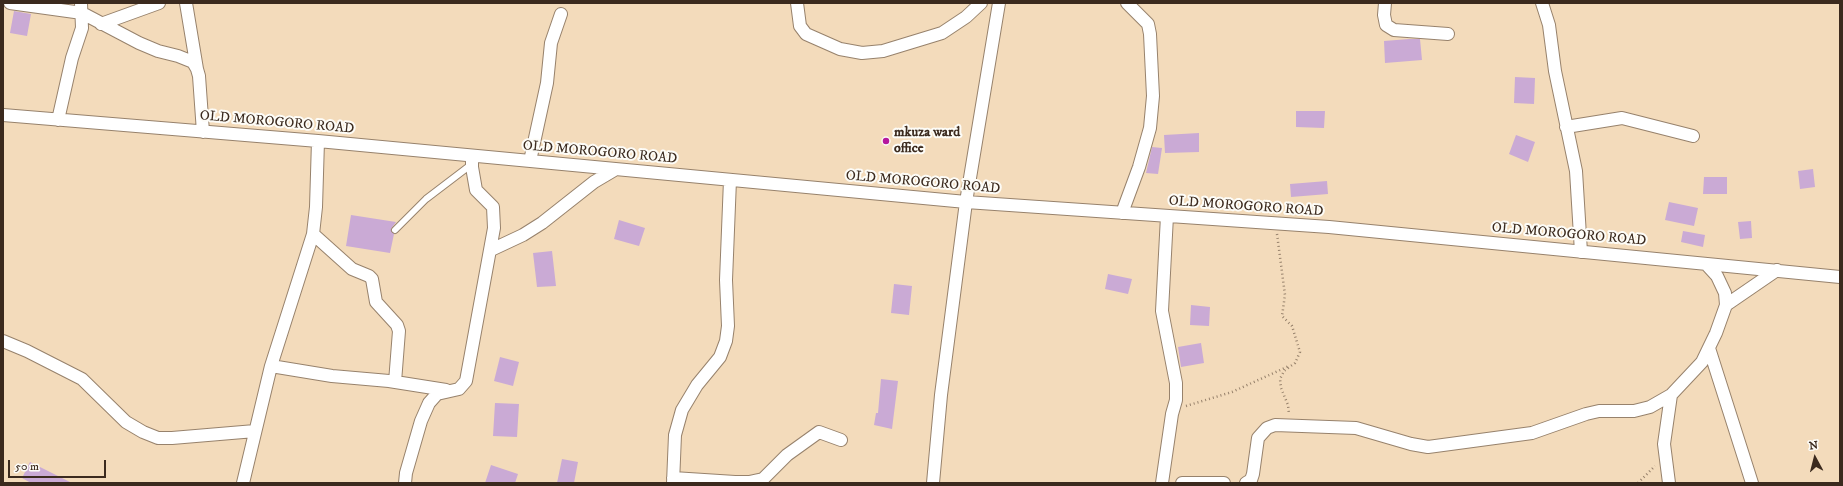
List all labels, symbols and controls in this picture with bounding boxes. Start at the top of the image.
street label: OLD MOROGORO ROAD [199,108,355,138]
place label: mkuza ward office [894,125,960,158]
marker: mkuza ward office [881,136,891,146]
street label: OLD MOROGORO ROAD [522,138,678,168]
street label: OLD MOROGORO ROAD [845,168,1001,198]
street label: OLD MOROGORO ROAD [1168,193,1324,221]
street label: OLD MOROGORO ROAD [1491,220,1647,250]
north arrow [1795,438,1835,478]
text: N [1808,439,1819,454]
scale bar [10,452,108,478]
text: 50 m [15,459,39,474]

